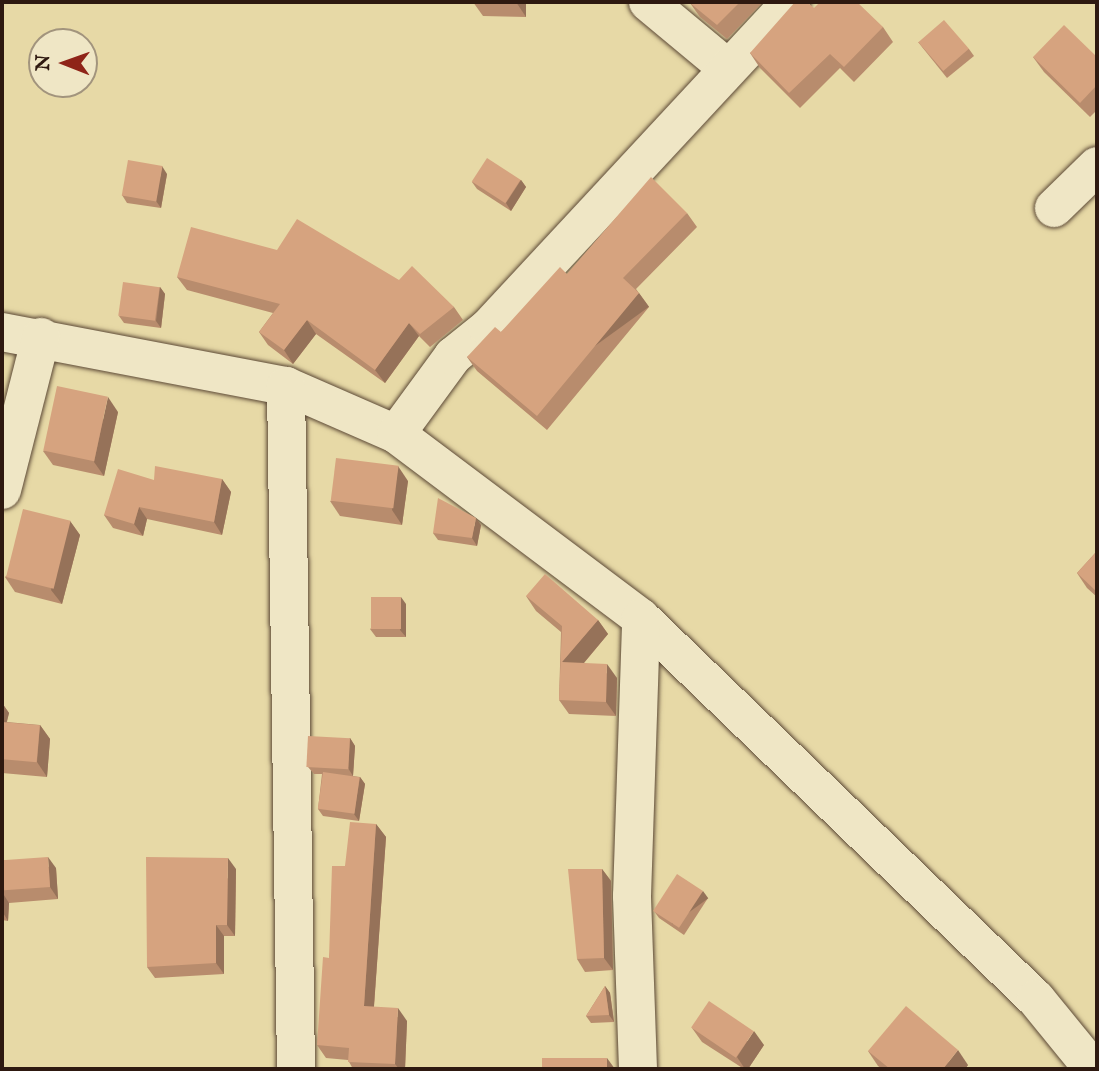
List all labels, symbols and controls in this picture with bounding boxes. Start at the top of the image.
north arrow [28,28,98,98]
text: N [32,54,56,71]

